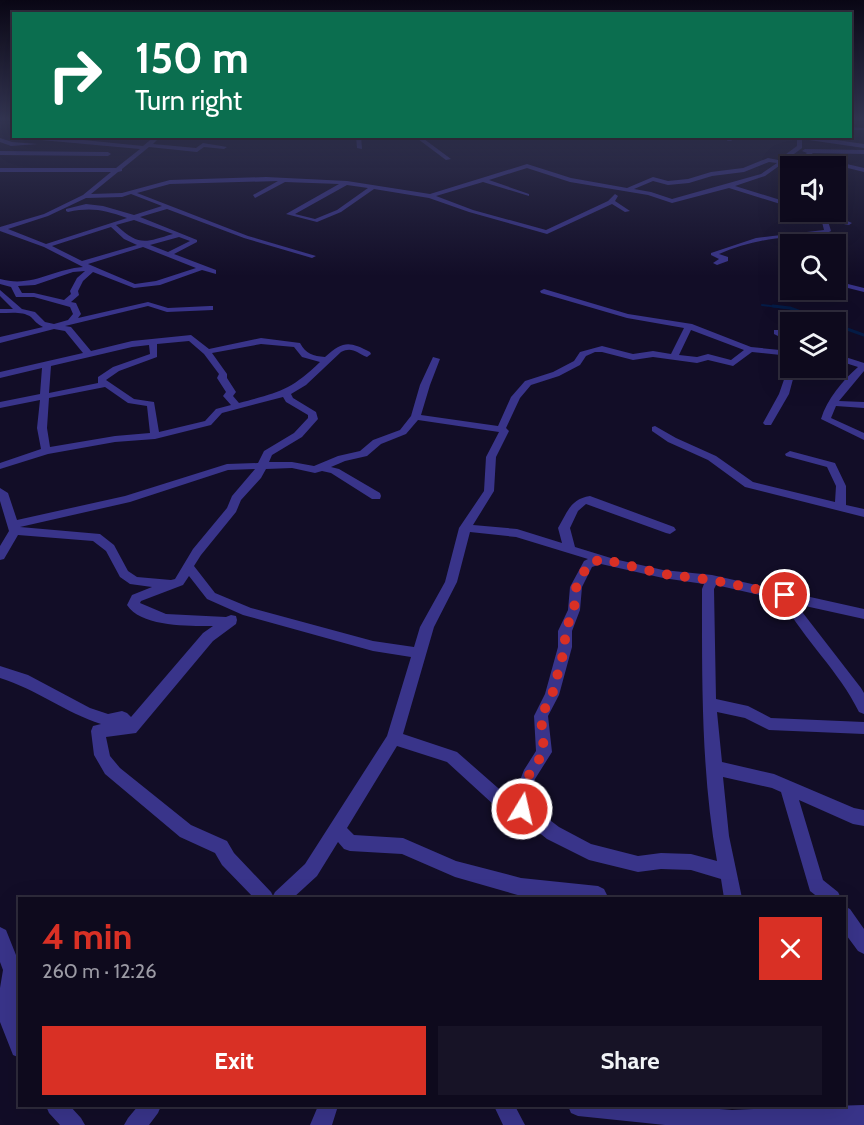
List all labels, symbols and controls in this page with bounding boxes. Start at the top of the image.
text: 150 m [135,32,249,84]
icon: right [36,36,114,114]
text: Turn right [135,84,242,117]
map controls [780,156,846,378]
button: sound [780,156,846,222]
button: search [780,234,846,300]
button: layers [780,312,846,378]
pin [759,569,810,620]
icon: arrive [768,578,801,611]
position arrow [490,777,554,841]
text: 4 min [42,914,132,958]
button: close [759,917,822,980]
text: 260 m · 12:26 [42,959,157,983]
button: Exit [42,1026,426,1095]
button: Share [438,1026,822,1095]

